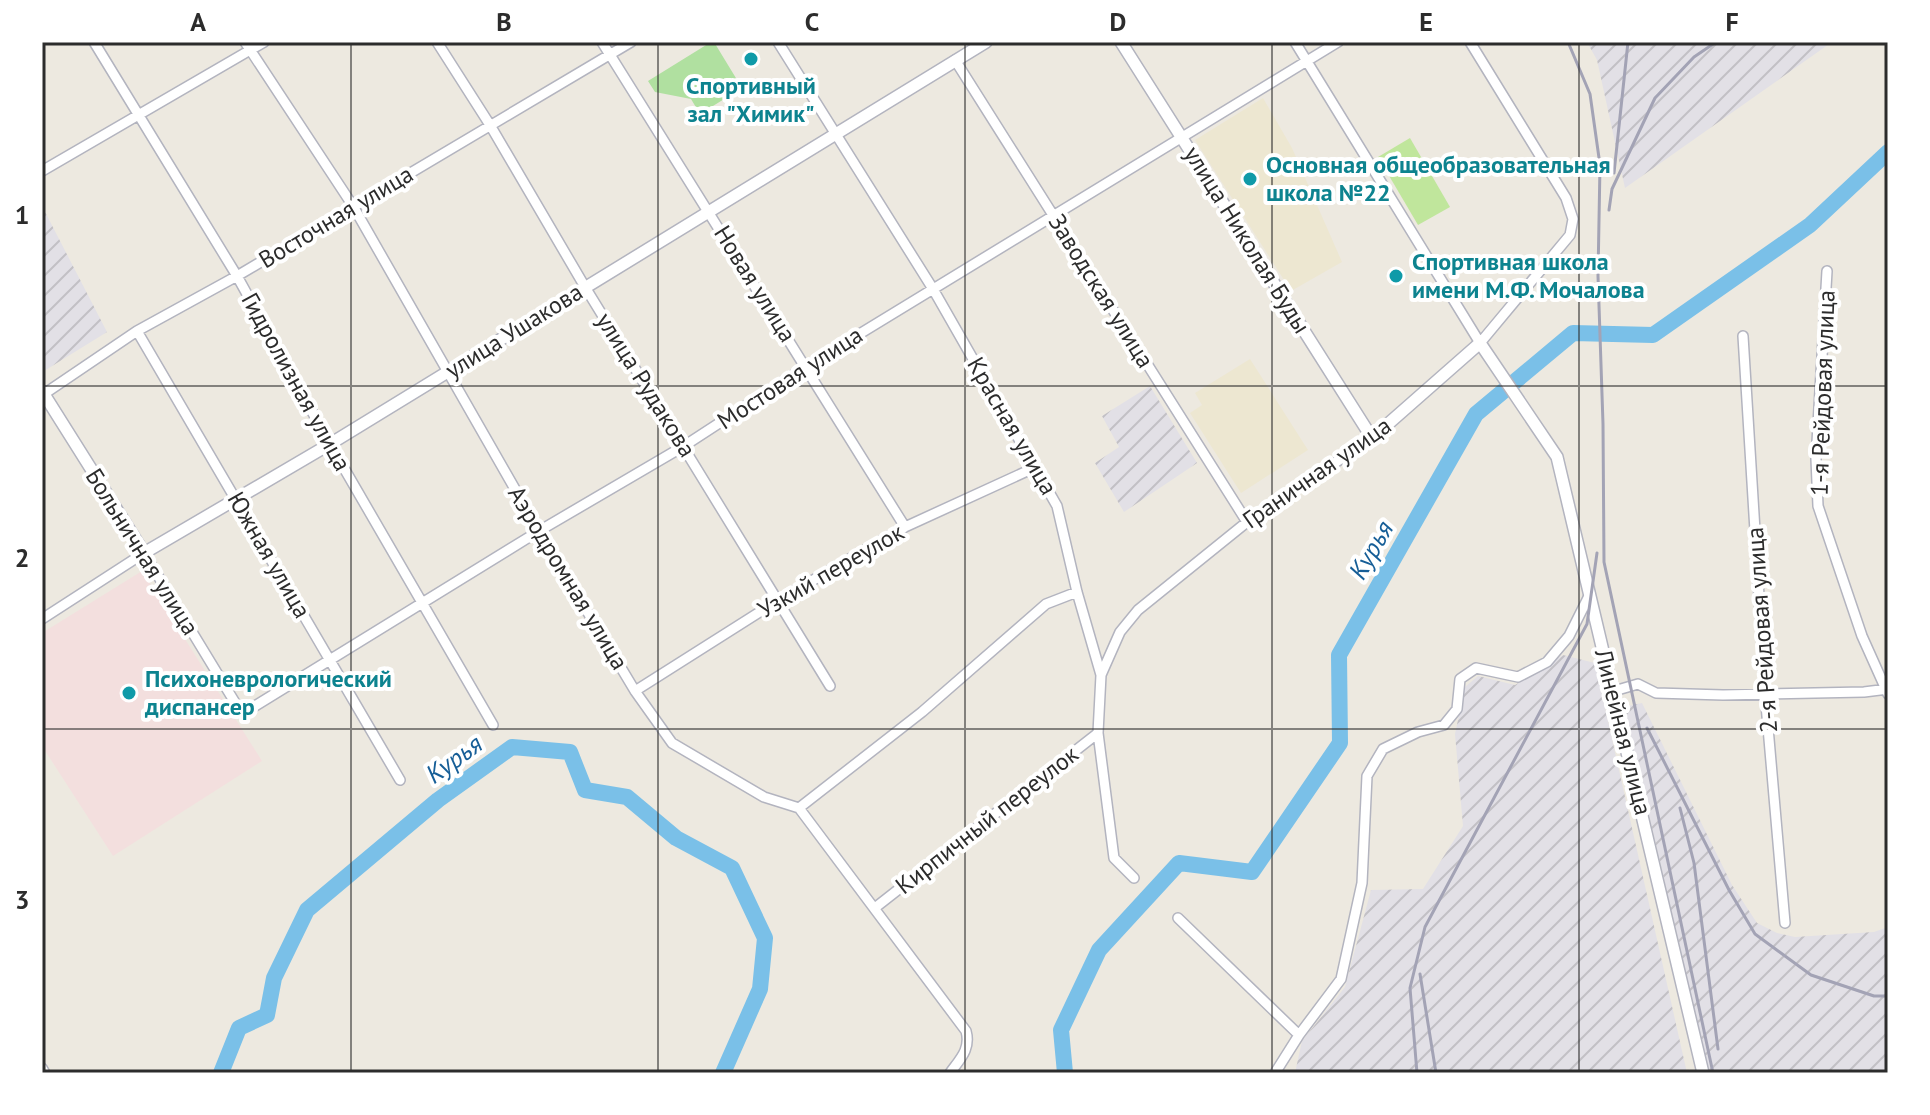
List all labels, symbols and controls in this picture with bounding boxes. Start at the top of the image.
text: A [190,5,206,38]
text: B [496,5,512,38]
text: C [805,5,819,38]
text: D [1110,5,1126,38]
text: E [1419,5,1433,38]
text: F [1725,5,1739,38]
marker: Спортивный зал "Химик" [742,50,760,68]
place label: Спортивный зал "Химик" [686,70,816,129]
street label: улица Николая Буды [1177,140,1318,339]
place label: Основная общеобразовательная школа №22 [1266,149,1611,208]
street label: Восточная улица [253,158,419,275]
marker: Основная общеобразовательная школа №22 [1241,170,1259,188]
text: 1 [15,198,29,231]
street label: Заводская улица [1042,208,1161,373]
street label: Новая улица [707,220,803,348]
place label: Спортивная школа имени М.Ф. Мочалова [1412,246,1645,305]
marker: Спортивная школа имени М.Ф. Мочалова [1387,267,1405,285]
street label: улица Ушакова [439,276,588,385]
street label: Гидролизная улица [235,287,358,476]
street label: 1-я Рейдовая улица [1803,290,1842,496]
street label: улица Рудакова [590,307,703,463]
street label: Мостовая улица [711,319,868,436]
street label: Красная улица [960,351,1064,500]
street label: Граничная улица [1236,410,1397,535]
street label: Больничная улица [79,463,206,641]
street label: Аэродромная улица [501,480,636,675]
street label: Южная улица [221,486,318,624]
water label: Курья [1341,514,1400,585]
street label: Узкий переулок [752,516,910,625]
street label: 2-я Рейдовая улица [1739,526,1784,734]
text: 2 [15,541,29,574]
street label: Линейная улица [1588,645,1659,818]
place label: Психоневрологический диспансер [144,663,392,722]
marker: Психоневрологический диспансер [120,684,138,702]
water label: Курья [419,727,489,790]
street label: Кирпичный переулок [889,738,1085,901]
text: 3 [15,883,29,916]

